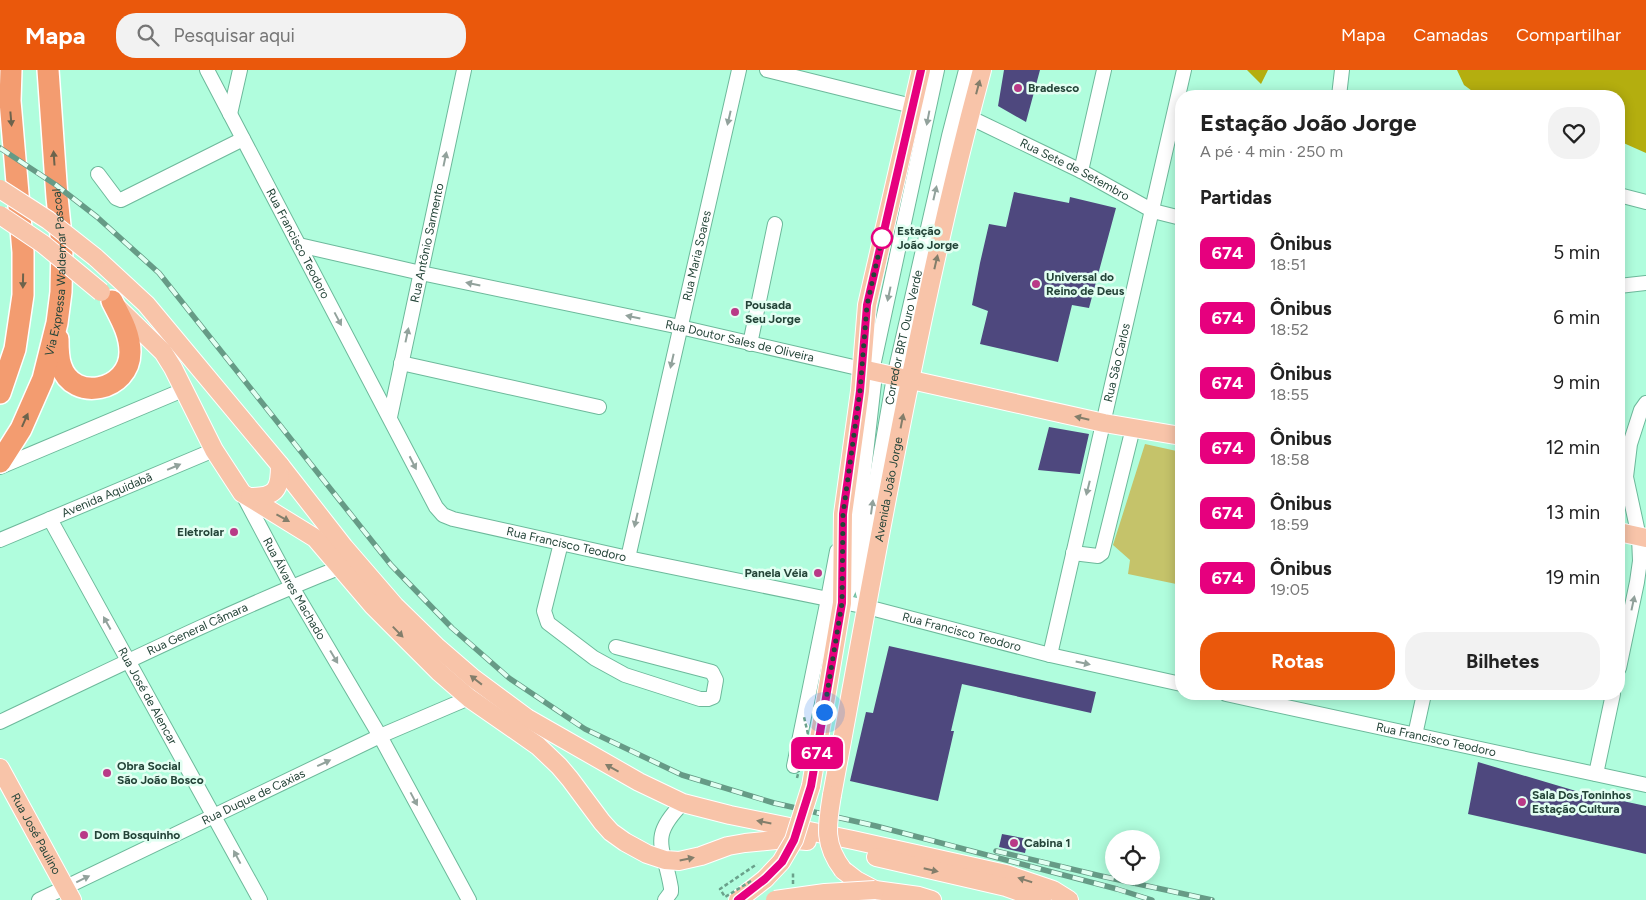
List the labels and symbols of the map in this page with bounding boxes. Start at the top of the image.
one-way arrow [974,80,982,95]
place label: Bradesco [1028,81,1079,95]
marker: Bradesco [1012,82,1024,94]
one-way arrow [724,110,732,126]
one-way arrow [923,110,931,126]
one-way arrow [8,111,16,127]
street label: Rua Sete de Setembro [1018,136,1132,203]
one-way arrow [50,150,58,166]
one-way arrow [441,151,449,166]
street label: Rua Antônio Sarmento [408,182,447,304]
one-way arrow [932,185,940,201]
street label: Rua Francisco Teodoro [263,186,333,301]
street label: Via Expressa Waldemar Pascoal [42,188,69,357]
street label: Rua Maria Soares [680,209,714,302]
place label: Estação João Jorge [897,224,959,252]
marker: Estação João Jorge [871,227,893,249]
one-way arrow [932,255,940,270]
street label: Corredor BRT Ouro Verde [882,268,925,406]
place label: Universal do Reino de Deus [1046,270,1125,298]
one-way arrow [19,273,27,289]
marker: Universal do Reino de Deus [1030,278,1042,290]
one-way arrow [466,280,481,288]
one-way arrow [885,286,893,301]
place label: Pousada Seu Jorge [745,298,801,326]
marker: Pousada Seu Jorge [729,306,741,318]
one-way arrow [334,311,342,326]
one-way arrow [625,313,640,321]
street label: Rua Doutor Sales de Oliveira [664,317,815,365]
street label: Rua São Carlos [1101,321,1133,404]
one-way arrow [403,327,411,342]
one-way arrow [668,354,676,370]
one-way arrow [21,413,29,427]
one-way arrow [898,413,906,429]
one-way arrow [1074,414,1089,422]
street label: Avenida João Jorge [872,435,906,543]
one-way arrow [409,456,417,470]
one-way arrow [167,462,181,470]
street label: Avenida Aquidabã [59,470,154,520]
one-way arrow [1084,480,1092,495]
one-way arrow [868,498,876,514]
one-way arrow [632,512,640,528]
one-way arrow [276,514,291,522]
street label: Rua Francisco Teodoro [505,524,628,564]
place label: Eletrolar [177,525,224,539]
marker: Eletrolar [228,526,240,538]
street label: Rua Álvares Machado [260,535,329,642]
place label: Panela Véia [744,566,808,580]
marker: Panela Véia [812,567,824,579]
one-way arrow [1629,594,1637,610]
street label: Rua General Câmara [144,600,250,658]
street label: Rua Francisco Teodoro [901,610,1023,654]
one-way arrow [102,617,111,630]
one-way arrow [392,625,404,637]
street label: Rua José de Alencar [115,645,180,747]
one-way arrow [329,651,338,664]
one-way arrow [1076,659,1091,667]
one-way arrow [470,674,483,685]
your location [812,700,837,725]
street label: Rua Francisco Teodoro [1375,720,1497,759]
line badge: 674 [788,737,846,769]
place label: Obra Social São João Bosco [117,759,204,787]
one-way arrow [317,759,331,767]
one-way arrow [605,764,619,772]
street label: Rua Duque de Caxias [200,766,308,828]
marker: Obra Social São João Bosco [101,767,113,779]
place label: Sala Dos Toninhos Estação Cultura [1532,788,1631,816]
street label: Rua José Paulino [8,791,64,877]
one-way arrow [410,791,418,806]
marker: Sala Dos Toninhos Estação Cultura [1516,796,1528,808]
one-way arrow [756,818,772,826]
place label: Dom Bosquinho [94,828,180,842]
marker: Dom Bosquinho [78,829,90,841]
place label: Cabina 1 [1024,836,1071,850]
marker: Cabina 1 [1008,837,1020,849]
one-way arrow [233,850,241,864]
one-way arrow [680,855,695,863]
one-way arrow [924,866,939,874]
one-way arrow [76,875,90,883]
one-way arrow [1017,875,1032,883]

